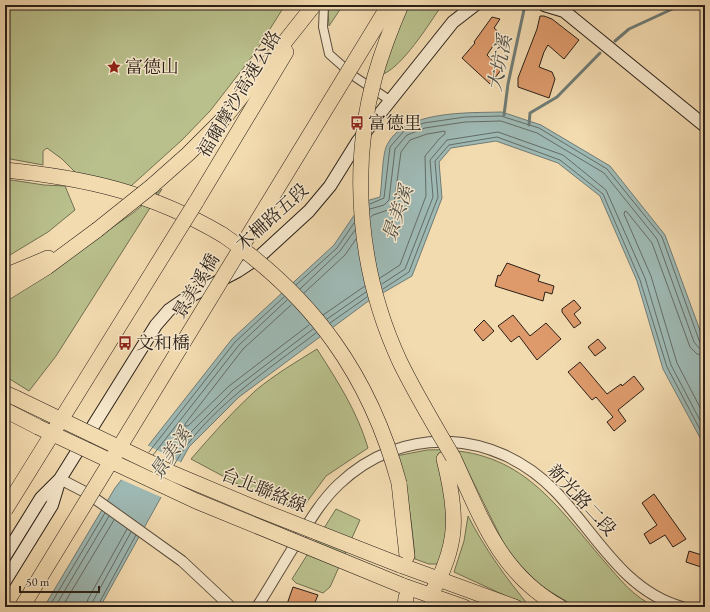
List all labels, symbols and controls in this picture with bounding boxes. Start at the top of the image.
street label: 福爾摩沙高速公路 [192,26,286,161]
water label: 大坑溪 [482,31,518,93]
place label: 富德山 [125,55,179,78]
place icon: 富德山 [106,59,122,75]
place label: 富德里 [368,111,422,134]
bus stop icon: 富德里 [349,115,365,131]
street label: 木柵路五段 [231,178,313,255]
water label: 景美溪 [376,180,419,244]
street label: 景美溪橋 [167,249,224,323]
place label: 文和橋 [136,331,190,354]
bus stop icon: 文和橋 [117,335,133,351]
water label: 景美溪 [144,421,198,484]
street label: 新光路二段 [543,459,621,540]
street label: 台北聯絡線 [218,462,310,517]
scale bar [20,568,99,594]
text: 50 m [26,574,50,590]

